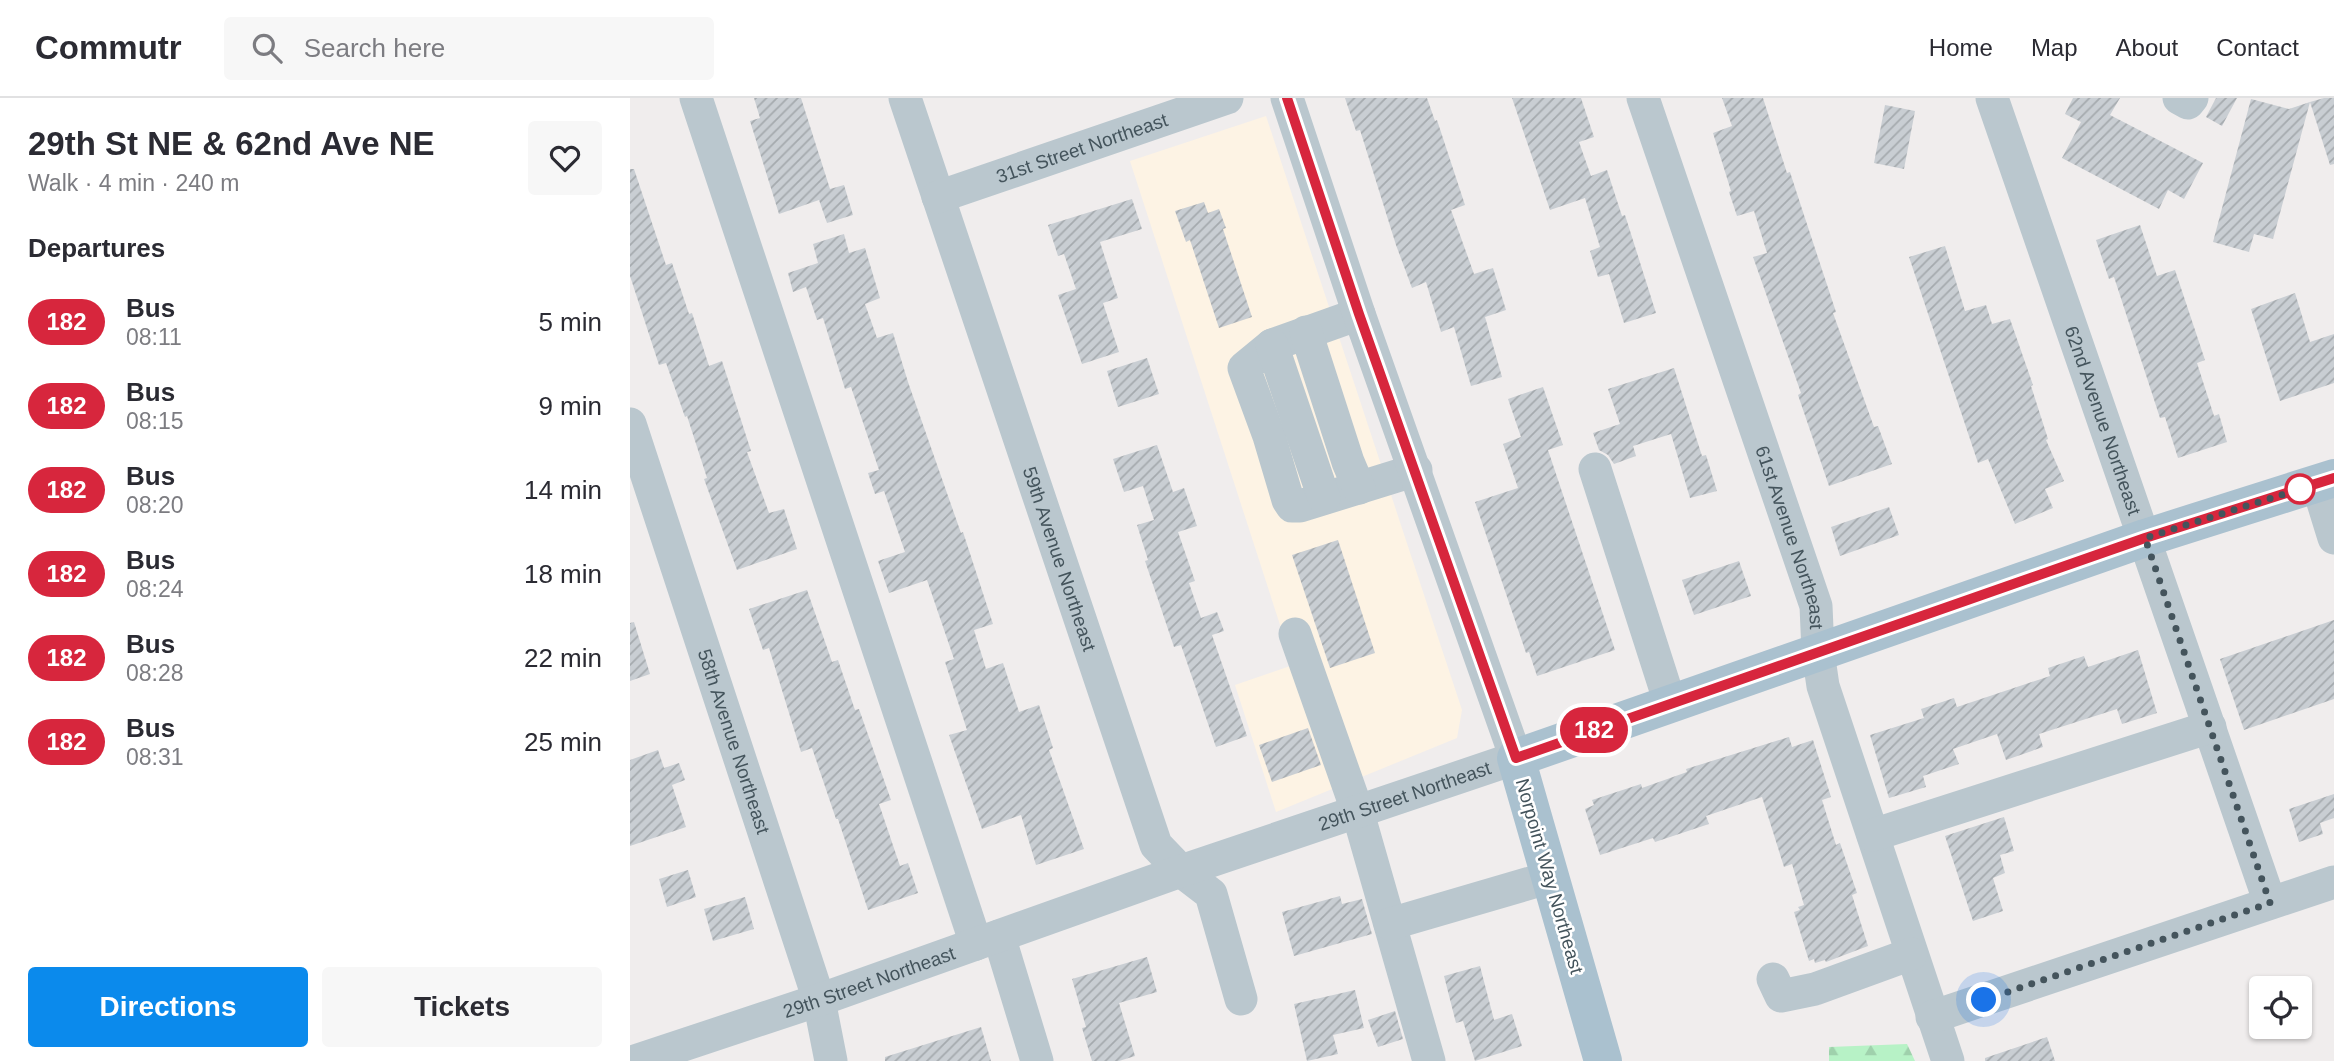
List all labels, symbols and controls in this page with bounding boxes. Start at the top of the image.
search box [224,17,714,80]
text: Commutr [35,29,182,66]
icon: search [248,29,286,67]
text: Search here [304,33,445,63]
text: Home [1929,34,1993,61]
text: Map [2031,34,2078,61]
text: About [2116,34,2178,61]
text: Contact [2216,34,2299,61]
street label: 31st Street Northeast [994,109,1171,187]
button: heart [528,121,602,195]
text: 29th St NE & 62nd Ave NE [28,125,435,162]
text: Walk · 4 min · 240 m [28,170,239,196]
text: Departures [28,233,165,263]
text: Bus [126,293,175,323]
text: 5 min [538,307,602,337]
text: 182 [46,308,87,335]
street label: 62nd Avenue Northeast [2061,323,2145,518]
text: 08:11 [126,324,182,350]
text: Bus [126,377,175,407]
text: 9 min [538,391,602,421]
text: 182 [46,392,87,419]
text: 08:15 [126,408,184,434]
street label: 61st Avenue Northeast [1751,443,1827,631]
text: Bus [126,461,175,491]
street label: 59th Avenue Northeast [1019,464,1100,654]
unlabelled marker [2285,474,2315,504]
text: 14 min [524,475,602,505]
text: 182 [46,476,87,503]
text: 08:20 [126,492,184,518]
text: Bus [126,545,175,575]
text: 18 min [524,559,602,589]
text: 182 [46,560,87,587]
text: 08:24 [126,576,184,602]
text: Bus [126,629,175,659]
text: 22 min [524,643,602,673]
text: 182 [46,644,87,671]
street label: 58th Avenue Northeast [694,646,774,837]
text: 08:28 [126,660,184,686]
line badge: 182 [1554,707,1634,753]
text: Bus [126,713,175,743]
text: 182 [1574,716,1614,743]
text: 25 min [524,727,602,757]
text: 182 [46,728,87,755]
text: 08:31 [126,744,184,770]
street label: 29th Street Northeast [1316,757,1494,835]
street label: Norpoint Way Northeast [1512,776,1588,977]
street label: 29th Street Northeast [781,942,959,1022]
button: Directions [28,967,308,1047]
button: Tickets [322,967,602,1047]
map controls [2249,976,2312,1039]
button: locate [2249,976,2312,1039]
your location [1966,982,2001,1017]

